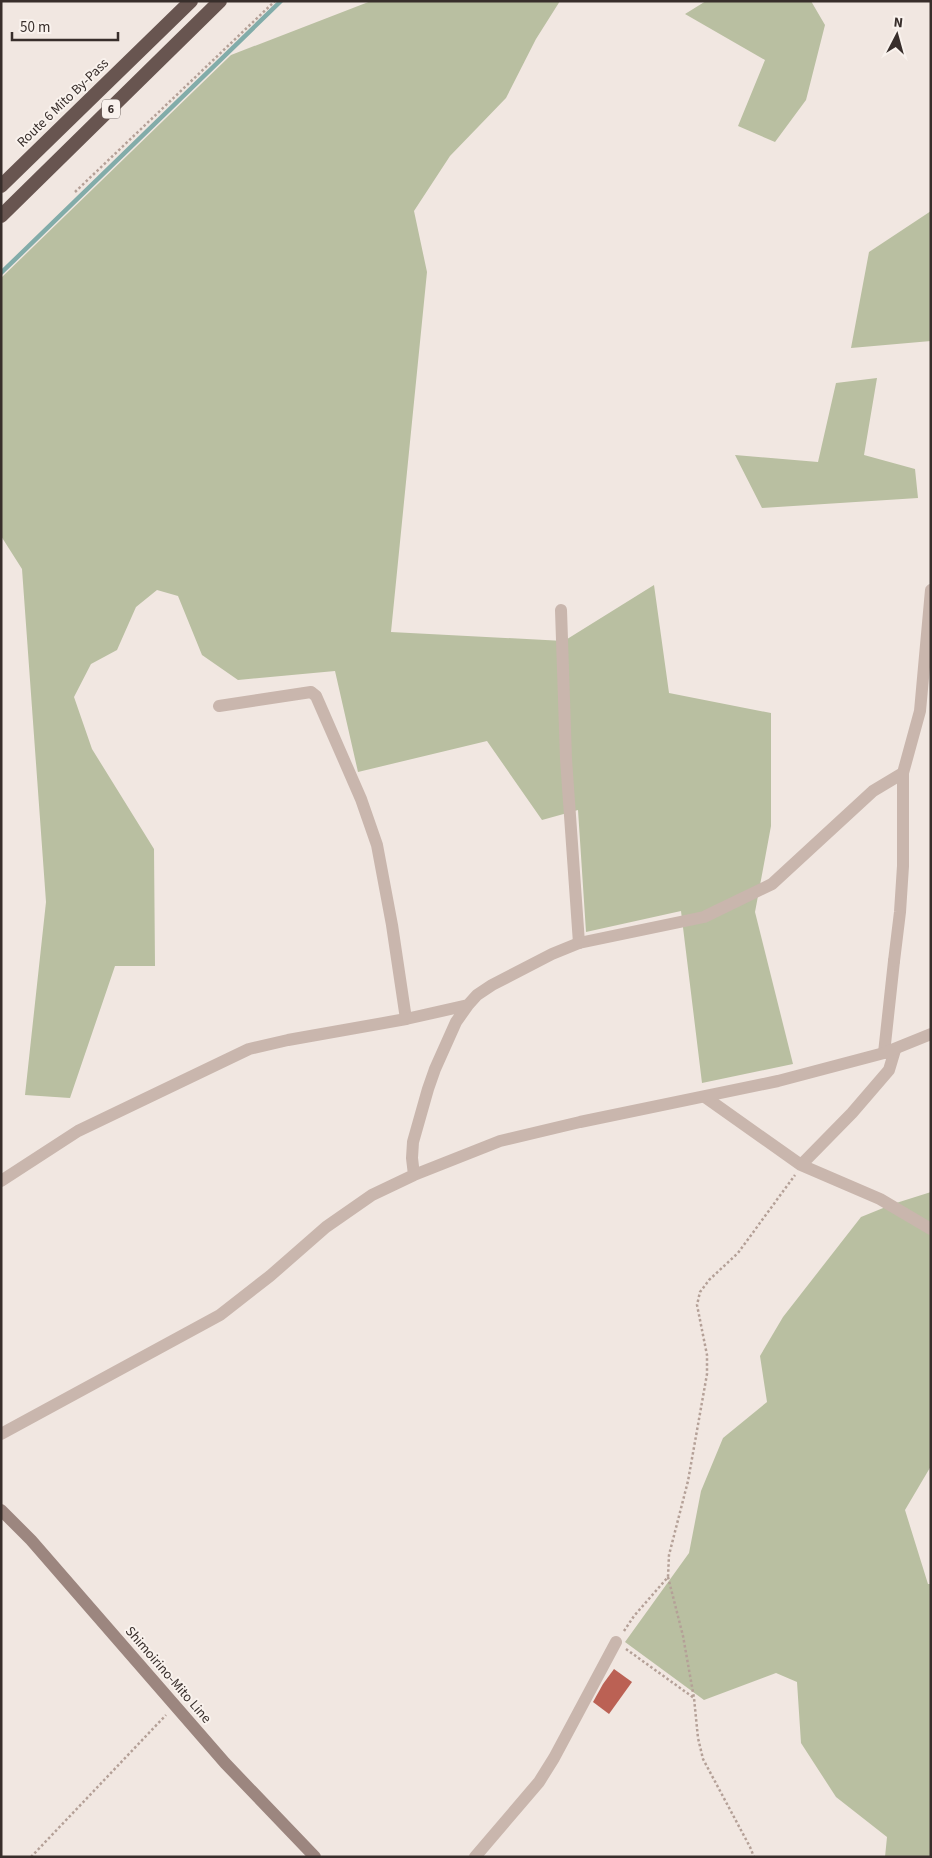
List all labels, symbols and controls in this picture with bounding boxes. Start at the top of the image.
scale bar [12,10,119,42]
north arrow [872,10,922,60]
text: N [893,13,904,33]
text: 50 m [20,17,50,38]
street label: Route 6 Mito By-Pass [14,55,112,151]
road number: 6 [102,100,120,118]
street label: Shimoirino-Mito Line [120,1622,216,1728]

